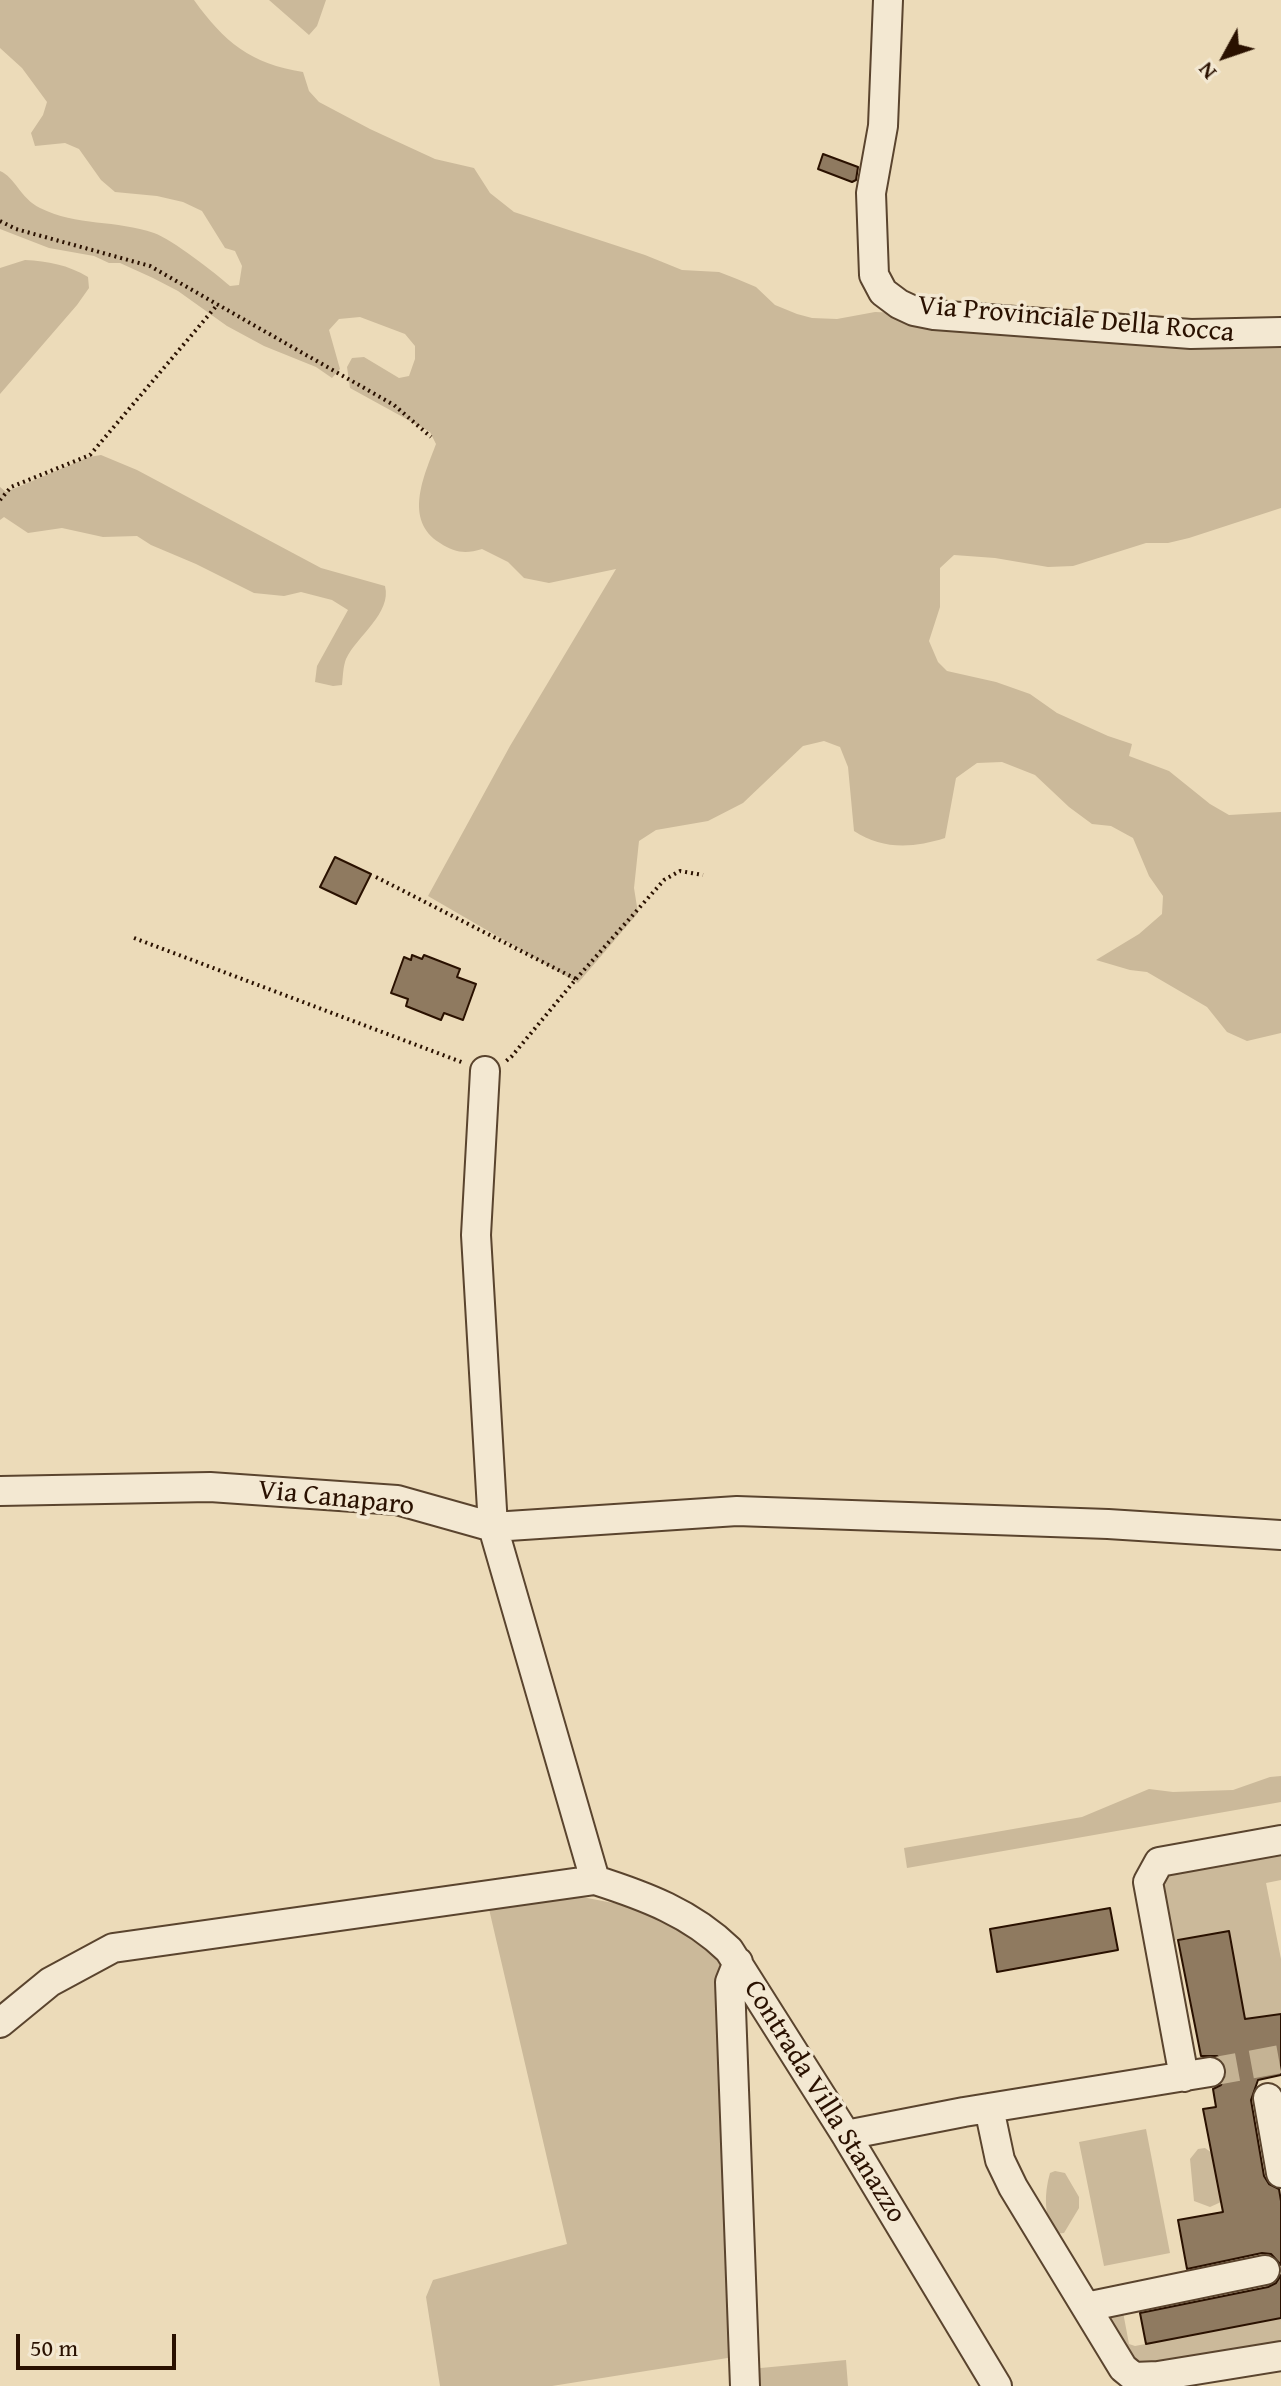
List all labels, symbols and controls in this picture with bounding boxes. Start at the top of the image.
north arrow [1185,16,1265,96]
text: N [1190,56,1224,87]
street label: Via Provinciale Della Rocca [916,289,1236,351]
street label: Via Canaparo [256,1474,416,1524]
street label: Contrada Villa Stanazzo [736,1974,912,2230]
scale bar [20,2318,180,2368]
text: 50 m [30,2330,78,2365]

